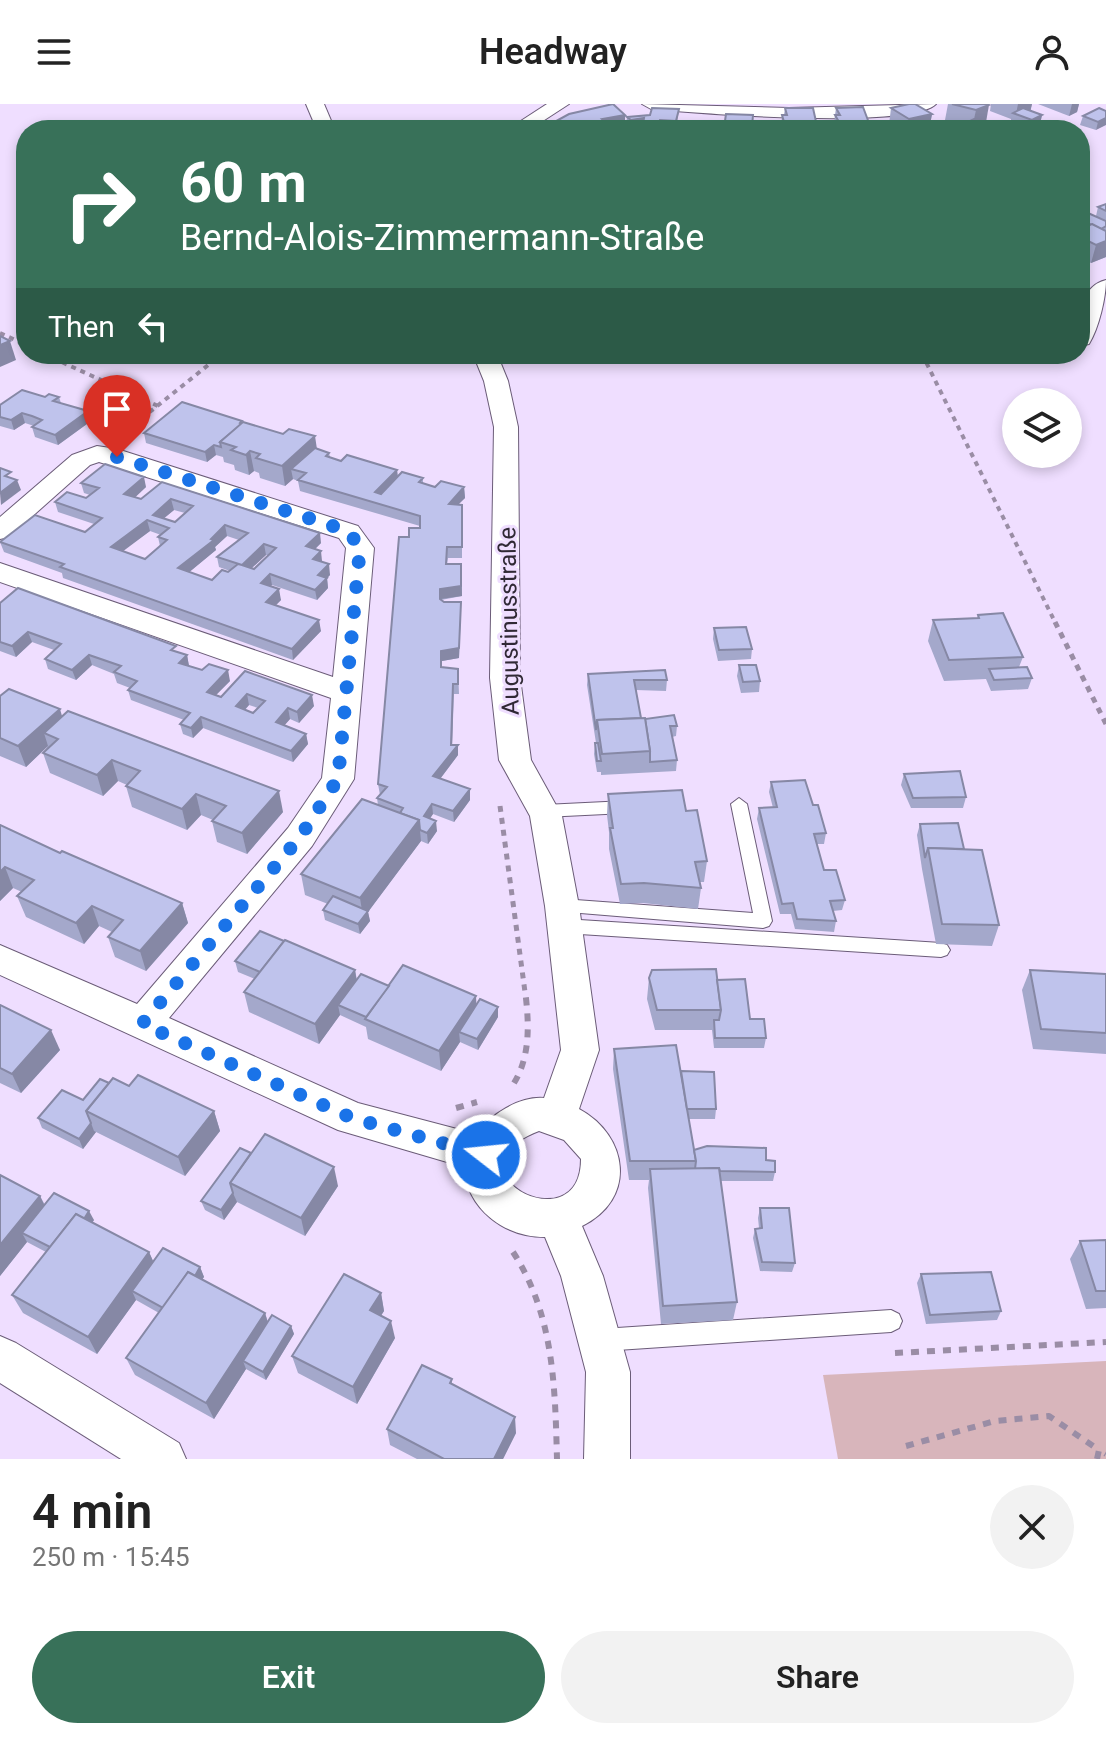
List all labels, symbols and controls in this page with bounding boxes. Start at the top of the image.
icon: menu [32,30,76,74]
icon: person [1030,30,1074,74]
text: Headway [479,31,627,73]
text: 60 m [180,150,307,216]
icon: right [48,152,152,256]
text: Bernd-Alois-Zimmermann-Straße [180,217,704,259]
icon: left [131,304,175,348]
text: Then [48,309,115,344]
pin [83,375,151,457]
icon: arrive [95,387,139,431]
map controls [1002,388,1082,468]
button: layers [1002,388,1082,468]
street label: Augustinusstraße [493,527,525,715]
position arrow [444,1113,528,1197]
text: 4 min [32,1483,152,1540]
button: close [990,1485,1074,1569]
text: 250 m · 15:45 [32,1542,190,1572]
button: Exit [32,1631,545,1723]
button: Share [561,1631,1074,1723]

